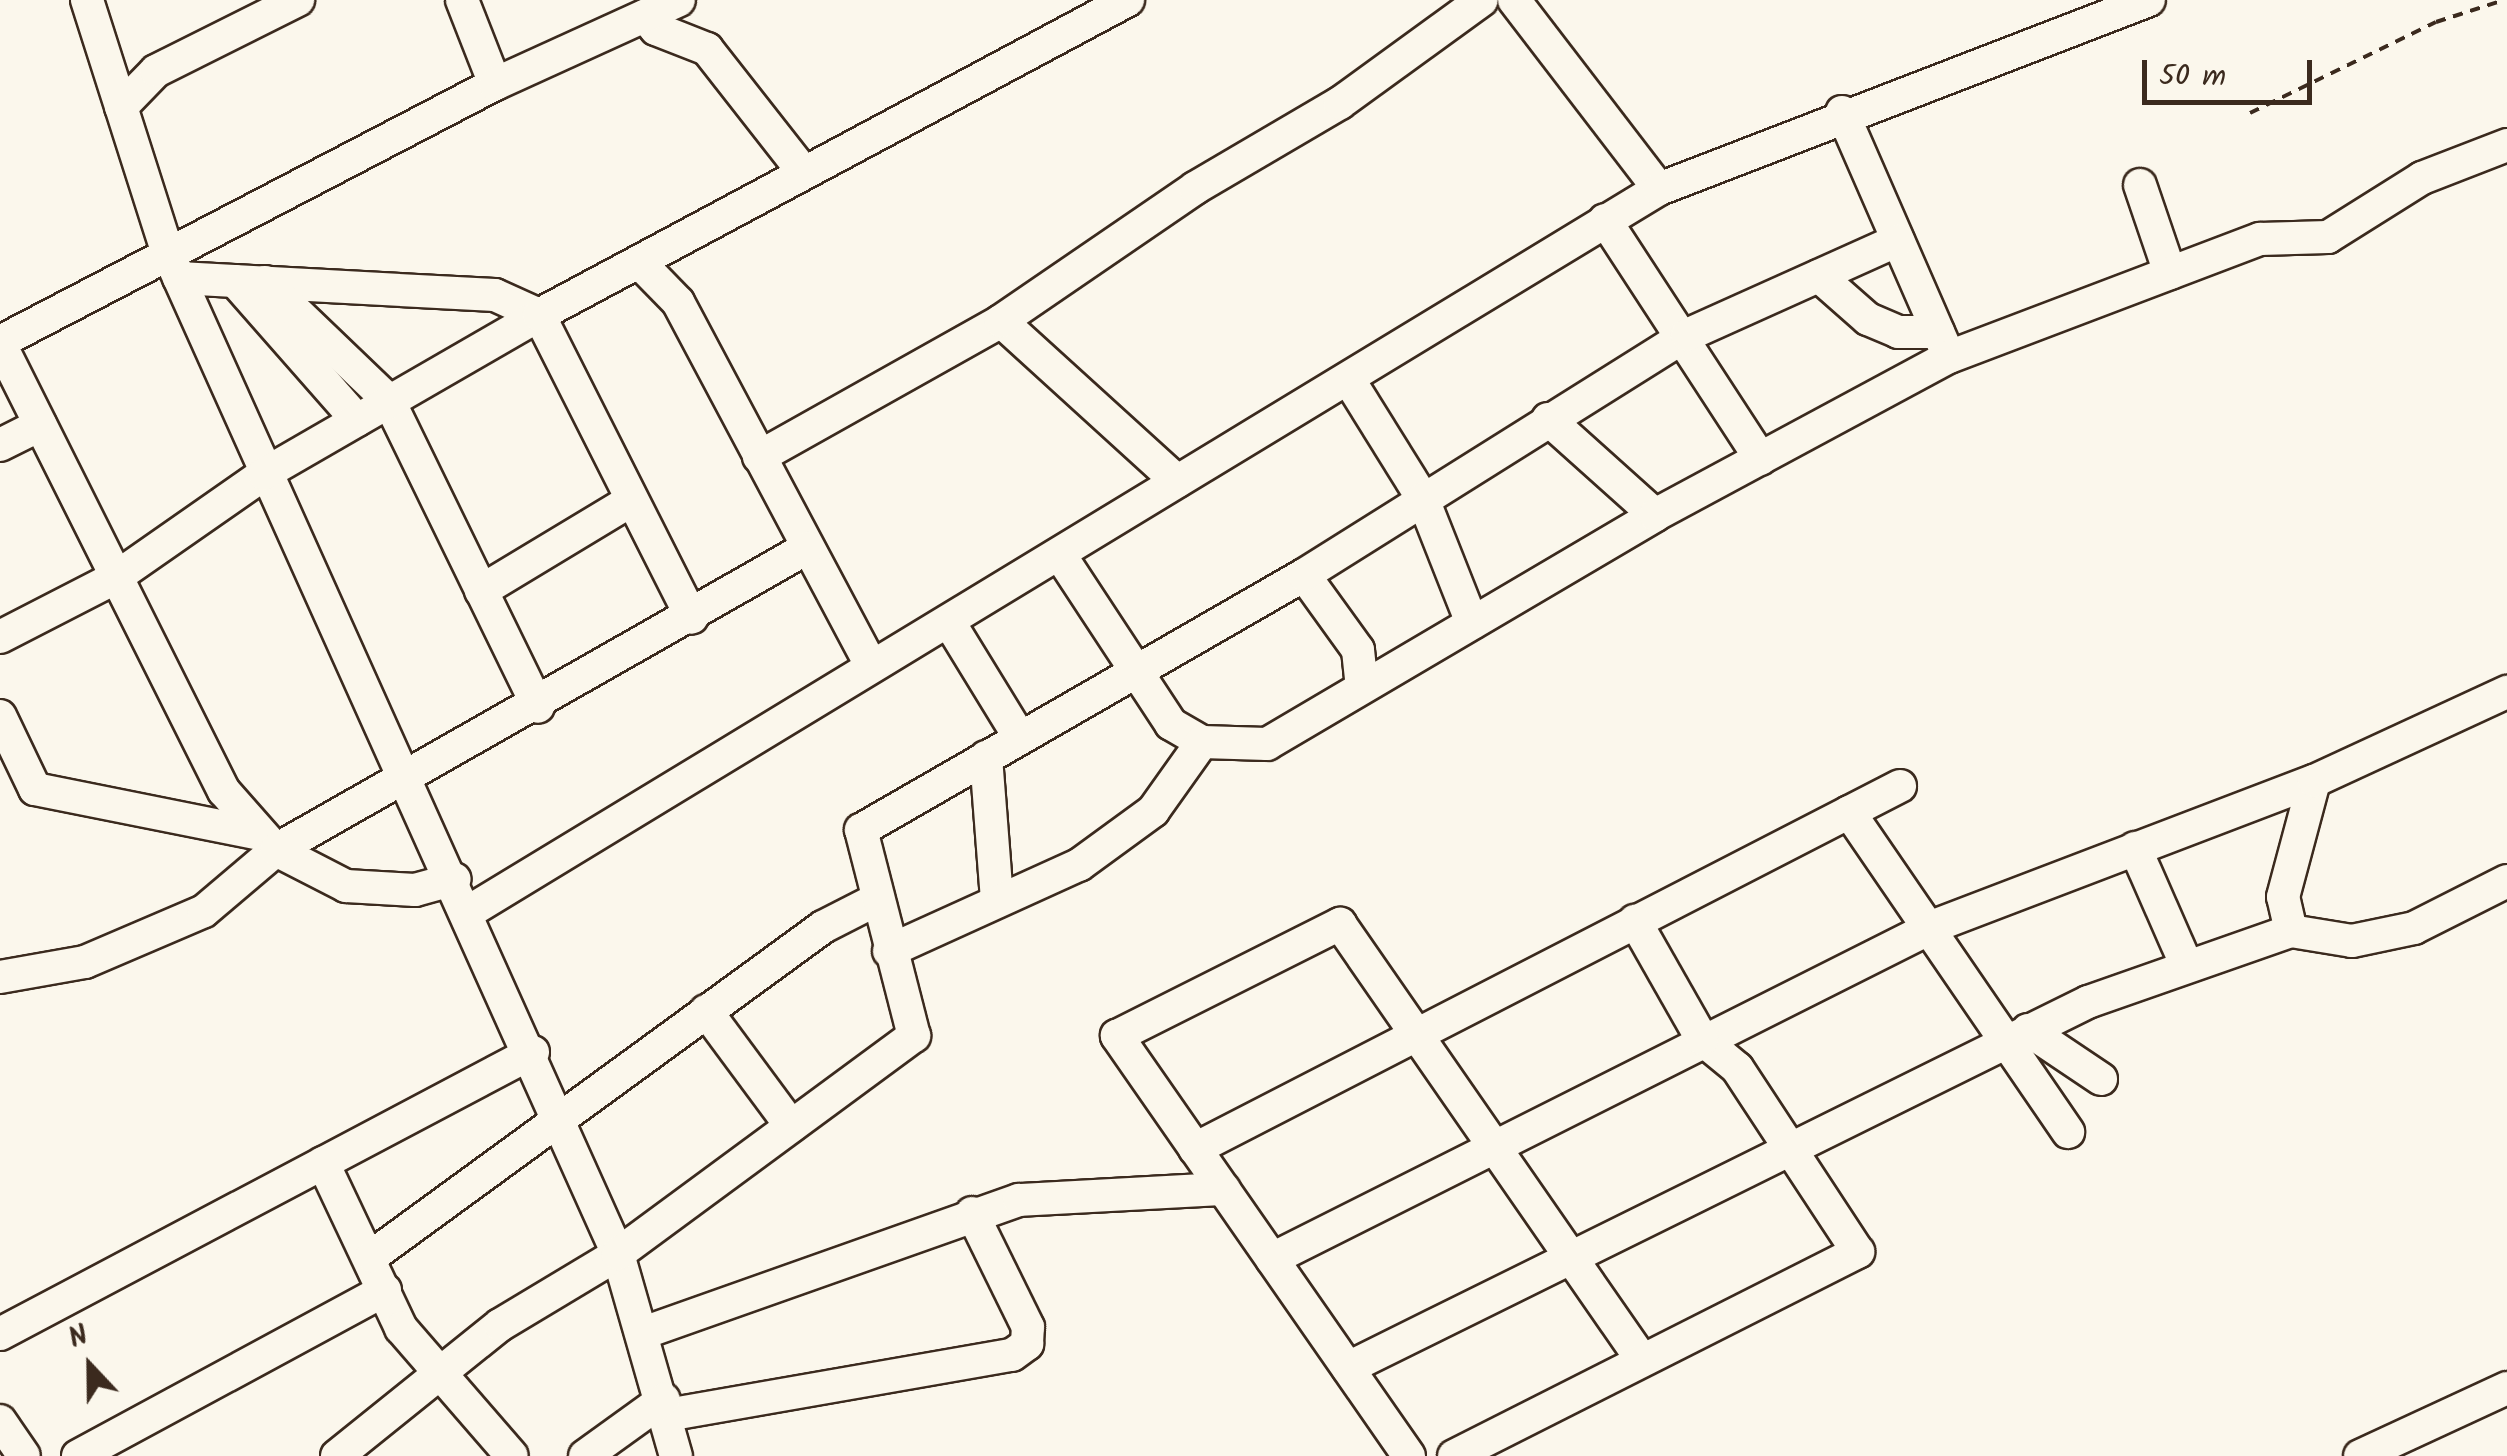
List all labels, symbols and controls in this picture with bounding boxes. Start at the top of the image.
scale bar [2147,40,2317,102]
text: 50 m [2159,53,2226,101]
text: N [62,1314,95,1362]
north arrow [40,1316,140,1416]

